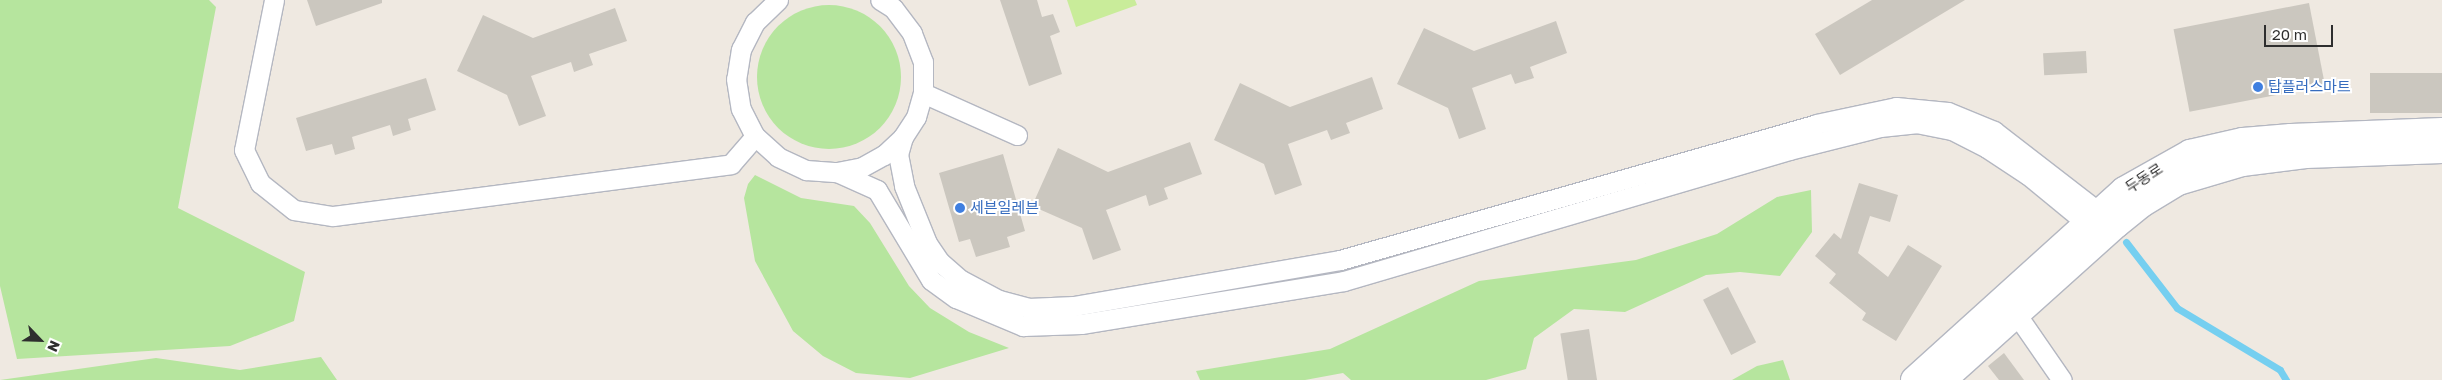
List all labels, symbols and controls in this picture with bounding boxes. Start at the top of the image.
scale bar [2267,15,2336,47]
text: 20 m [2272,25,2307,43]
place label: 탑플러스마트 [2268,78,2351,96]
marker: 탑플러스마트 [2252,81,2264,93]
street label: 두동로 [2122,159,2166,197]
place label: 세븐일레븐 [970,199,1039,217]
marker: 세븐일레븐 [954,202,966,214]
north arrow [15,315,65,365]
text: N [44,338,64,355]

